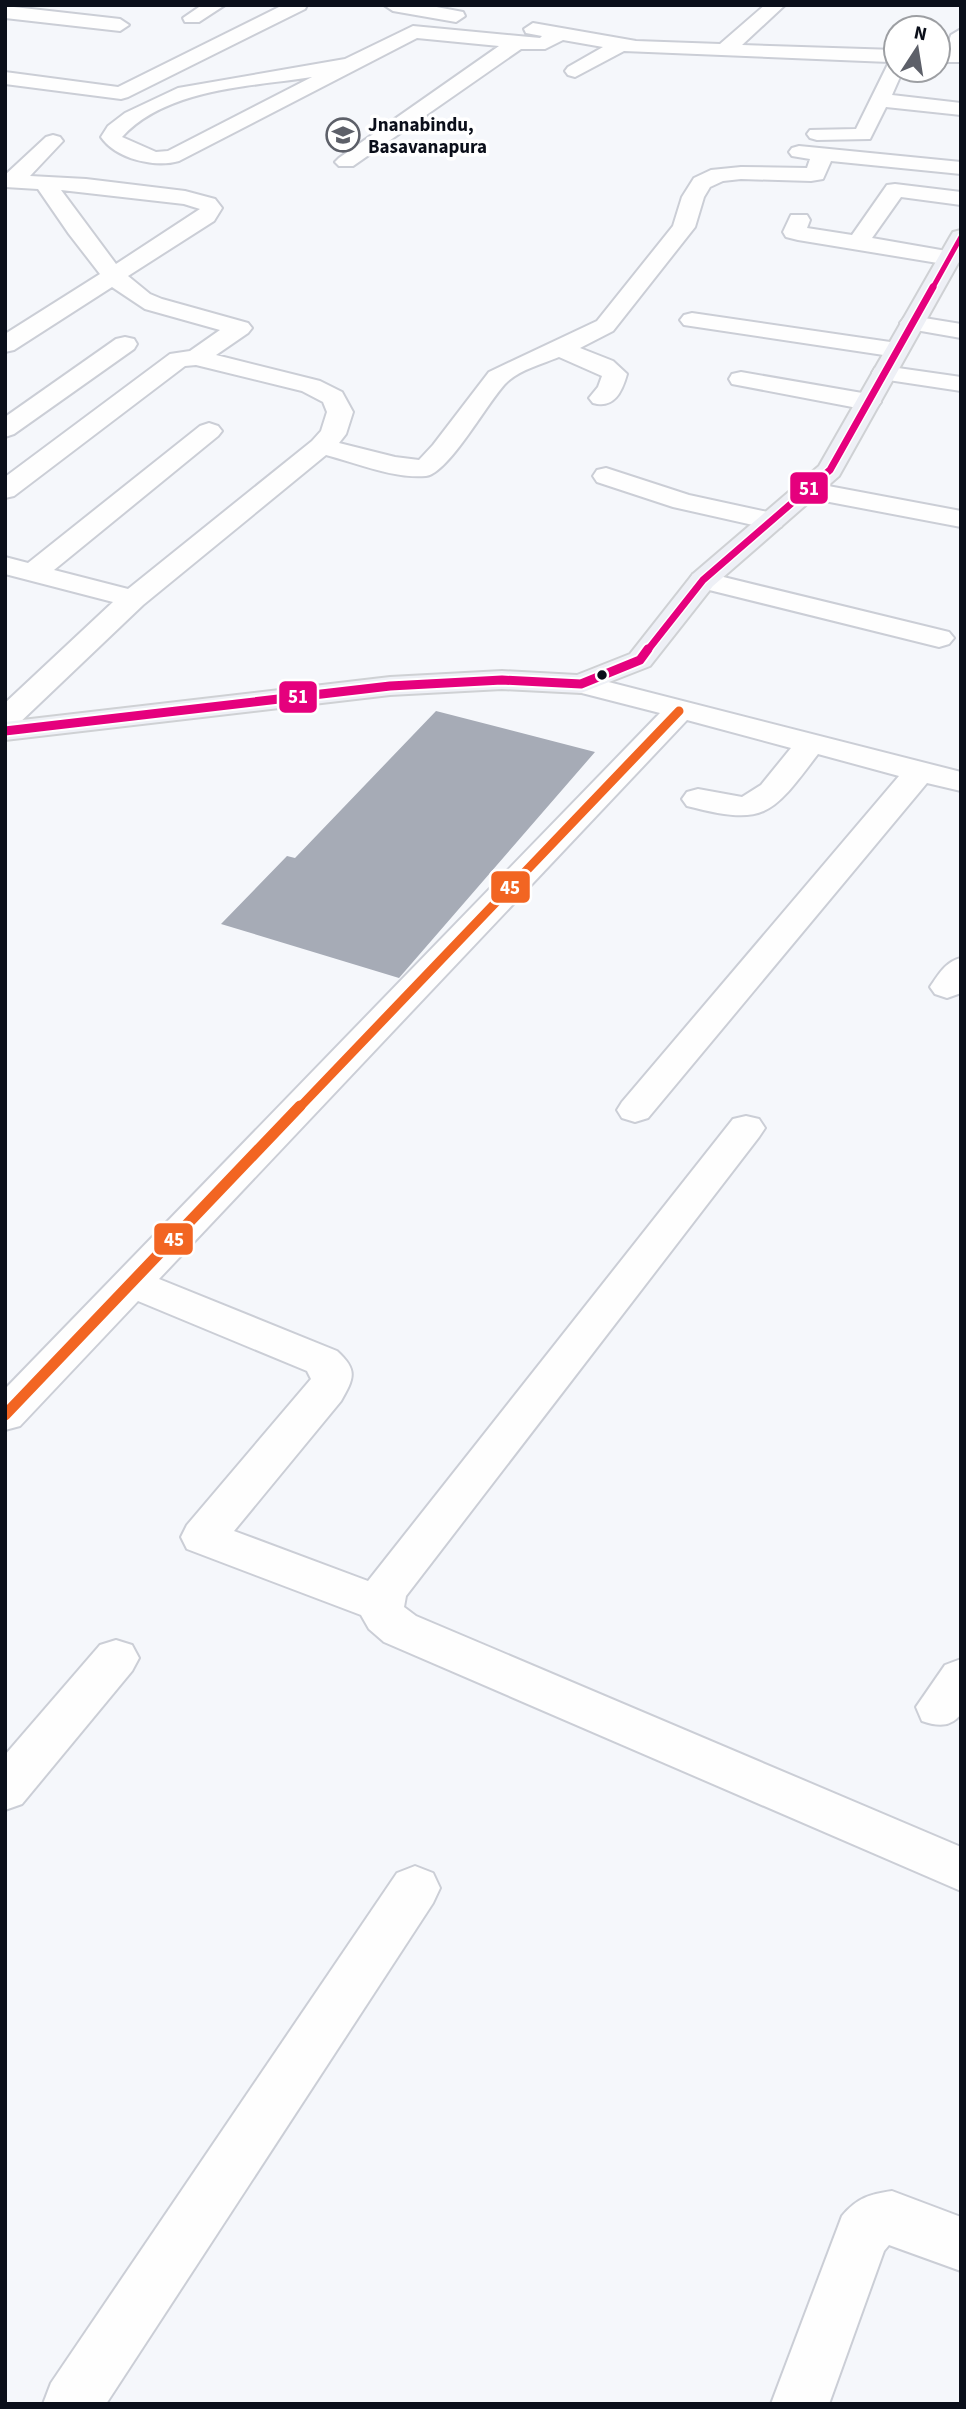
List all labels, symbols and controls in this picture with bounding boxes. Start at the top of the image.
north arrow [882,14,952,84]
text: N [911,19,929,48]
place label: Jnanabindu, Basavanapura [368,112,487,161]
school or university icon: Jnanabindu, Basavanapura [324,116,362,154]
line badge: 51 [789,471,829,505]
text: 51 [799,476,819,503]
unlabelled marker [595,668,609,682]
line badge: 51 [278,680,318,714]
text: 51 [288,684,308,711]
line badge: 45 [490,870,531,904]
text: 45 [500,875,520,902]
line badge: 45 [153,1222,194,1256]
text: 45 [164,1227,184,1254]

